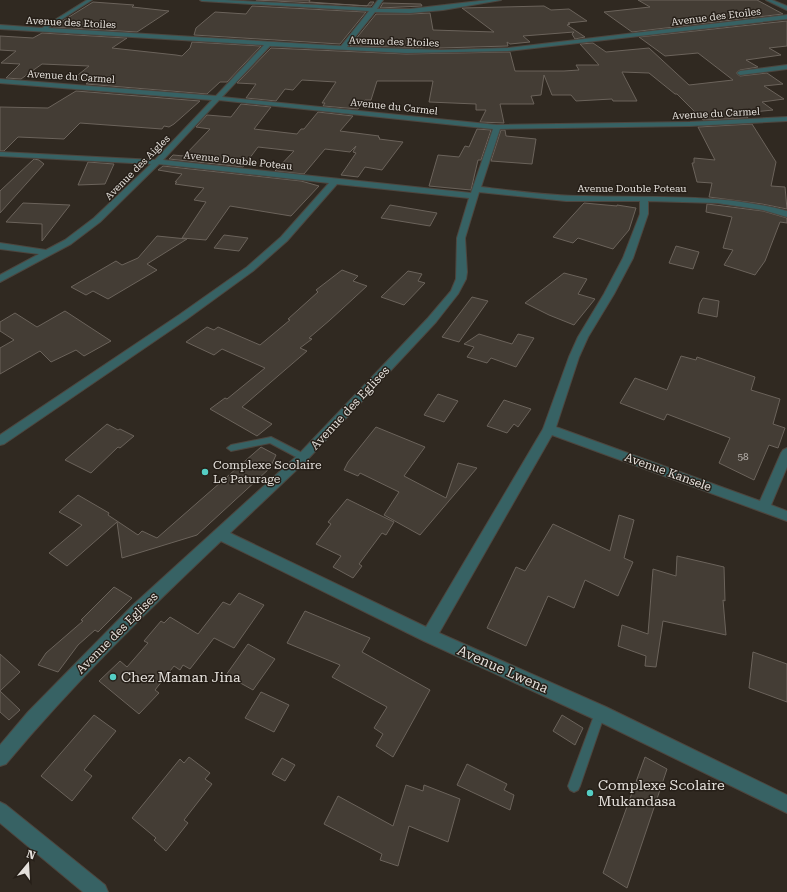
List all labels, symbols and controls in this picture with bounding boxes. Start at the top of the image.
street label: Avenue des Etoiles [671,6,762,27]
street label: Avenue des Etoiles [26,15,117,30]
street label: Avenue des Etoiles [349,34,440,49]
street label: Avenue du Carmel [27,68,115,85]
street label: Avenue du Carmel [350,96,438,117]
street label: Avenue du Carmel [672,106,760,121]
street label: Avenue des Aigles [103,133,172,202]
street label: Avenue Double Poteau [183,149,294,172]
street label: Avenue Double Poteau [577,183,687,194]
street label: Avenue des Eglises [308,363,393,453]
street label: Avenue Kansele [623,450,714,494]
house number: 58 [737,451,749,462]
place label: Complexe Scolaire Le Paturage [213,458,322,486]
marker: Complexe Scolaire Le Paturage [200,467,210,477]
street label: Avenue des Eglises [73,589,161,677]
street label: Avenue Lwena [455,642,551,696]
place label: Chez Maman Jina [121,669,241,685]
marker: Chez Maman Jina [108,672,118,682]
place label: Complexe Scolaire Mukandasa [598,777,725,809]
marker: Complexe Scolaire Mukandasa [585,788,595,798]
north arrow [8,844,48,884]
text: N [25,847,37,863]

